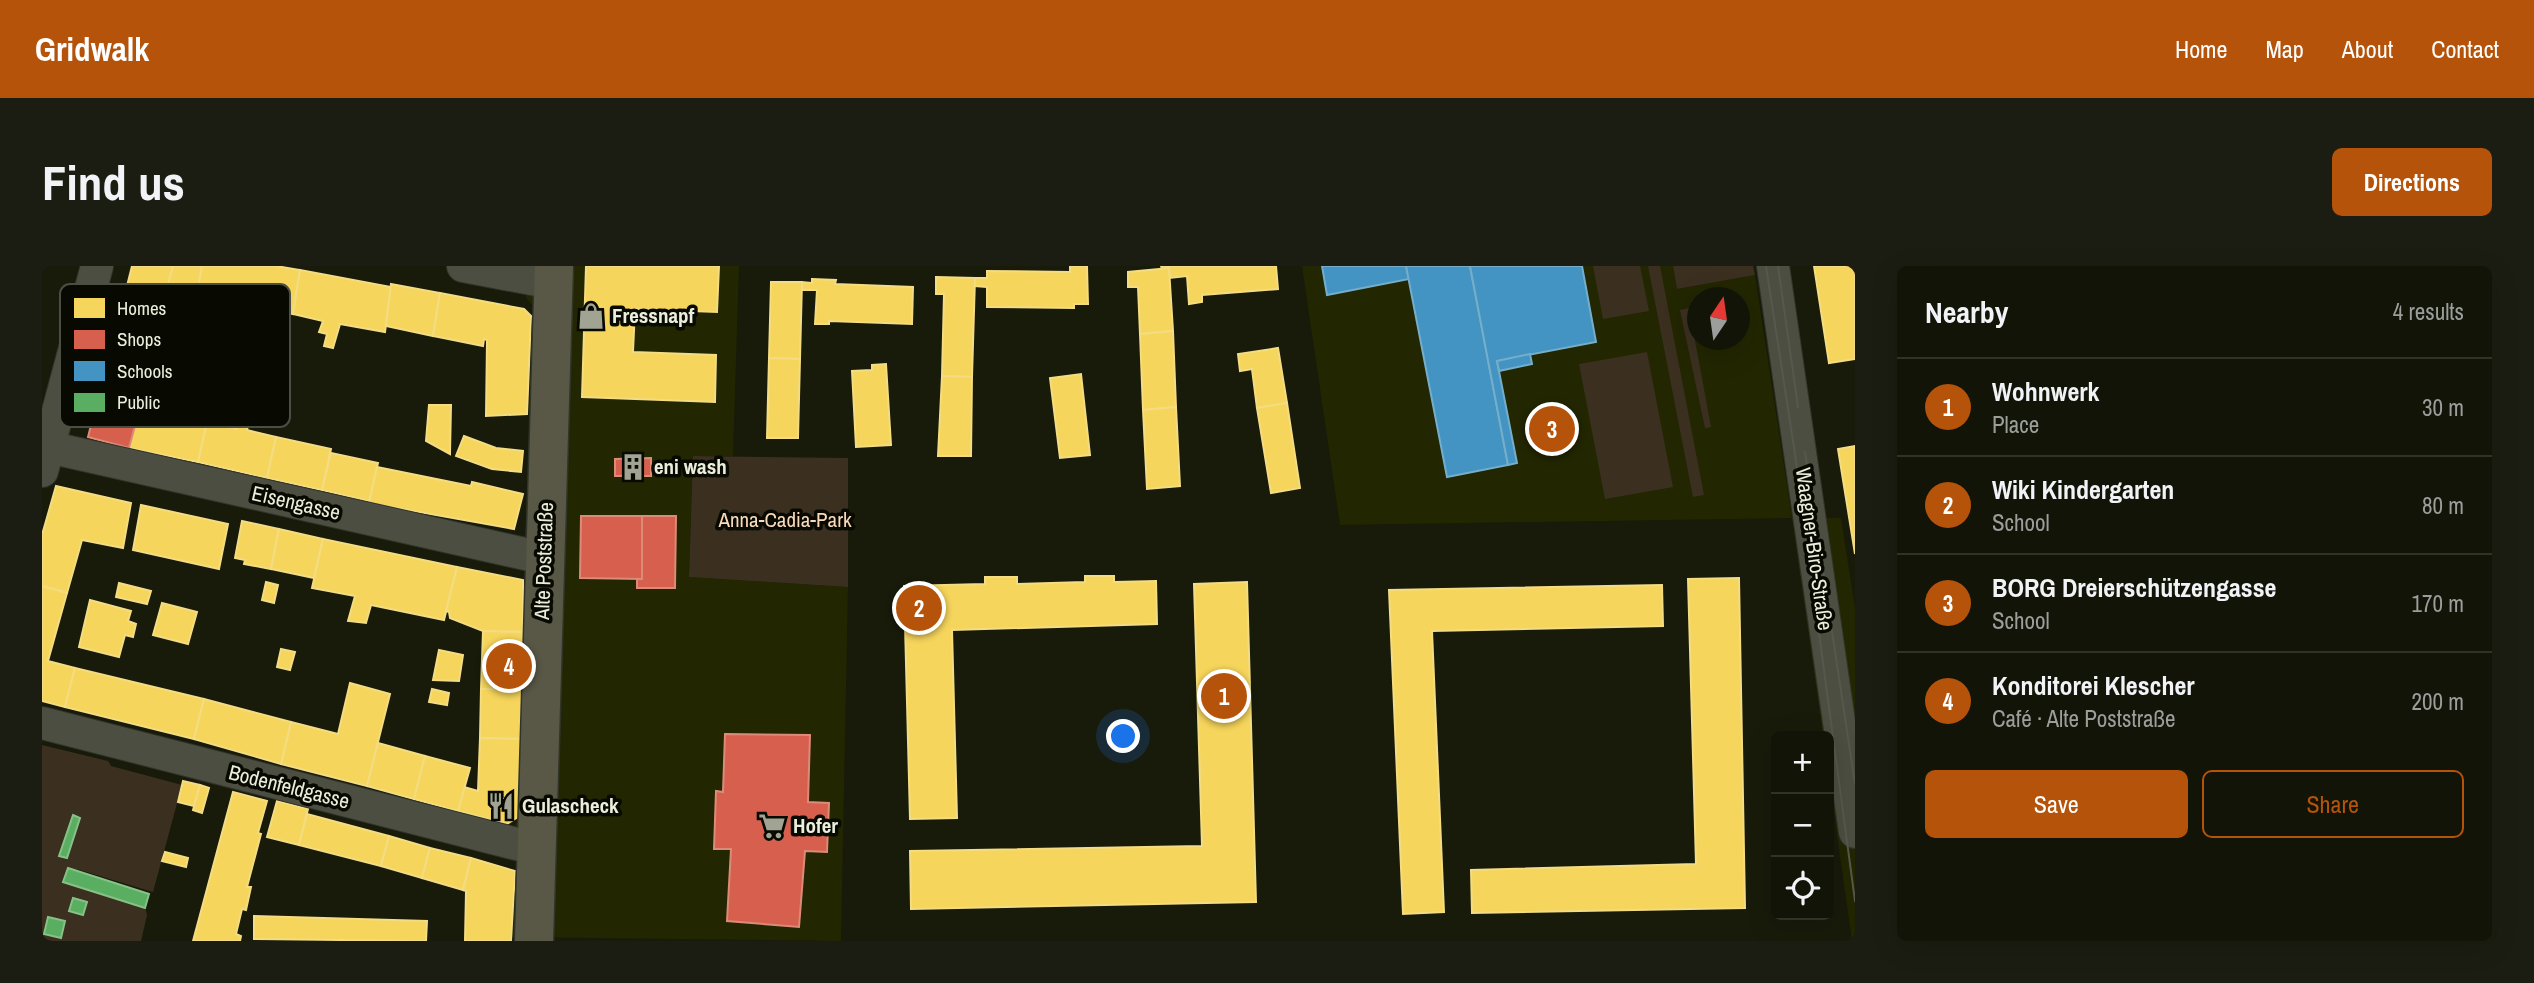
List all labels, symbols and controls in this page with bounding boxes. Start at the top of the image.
text: Gridwalk [35,27,149,71]
text: Home [2175,33,2227,65]
text: Map [2265,33,2304,65]
text: About [2342,33,2393,65]
text: Contact [2431,33,2499,65]
button: Directions [2332,148,2492,216]
text: Find us [42,149,185,215]
legend [60,284,290,427]
north arrow [1687,287,1750,350]
text: Nearby [1925,292,2008,332]
text: Homes [117,295,167,321]
text: 4 results [2393,296,2464,327]
shop icon: Fressnapf [576,301,606,331]
place label: Fressnapf [612,301,695,330]
text: Shops [117,326,161,352]
text: Schools [117,358,173,384]
text: Wohnwerk [1992,374,2099,409]
text: Public [117,389,161,415]
text: 1 [1943,392,1953,423]
text: 30 m [2422,392,2464,423]
pin: 3 [1529,403,1575,455]
text: Place [1992,409,2039,440]
building icon: eni wash [618,452,648,482]
place label: eni wash [654,452,727,481]
street label: Waagner-Biro-Straße [1789,466,1840,632]
text: Wiki Kindergarten [1992,472,2174,507]
street label: Eisengasse [249,478,343,527]
text: 2 [1943,490,1953,521]
text: 80 m [2422,490,2464,521]
street label: Alte Poststraße [527,502,560,621]
park label: Anna-Cadia-Park [717,505,852,534]
text: School [1992,507,2050,538]
text: BORG Dreierschützengasse [1992,570,2276,605]
pin: 2 [896,582,942,634]
text: 3 [1943,588,1953,619]
text: 170 m [2412,588,2464,619]
text: School [1992,605,2050,636]
pin: 4 [486,640,532,692]
text: Konditorei Klescher [1992,668,2195,703]
pin: 1 [1201,670,1247,722]
text: 4 [1943,686,1953,717]
text: 200 m [2412,686,2464,717]
text: Café · Alte Poststraße [1992,703,2175,734]
your location [1106,719,1140,753]
map controls [1771,731,1834,920]
button: + [1771,731,1834,794]
street label: Bodenfeldgasse [226,758,353,816]
button: Save [1925,770,2188,838]
button: Share [2202,770,2464,838]
restaurant icon: Gulascheck [486,791,516,821]
place label: Gulascheck [522,791,619,820]
button: − [1771,794,1834,857]
supermarket icon: Hofer [757,811,787,841]
place label: Hofer [793,811,838,840]
button: locate [1771,857,1834,920]

